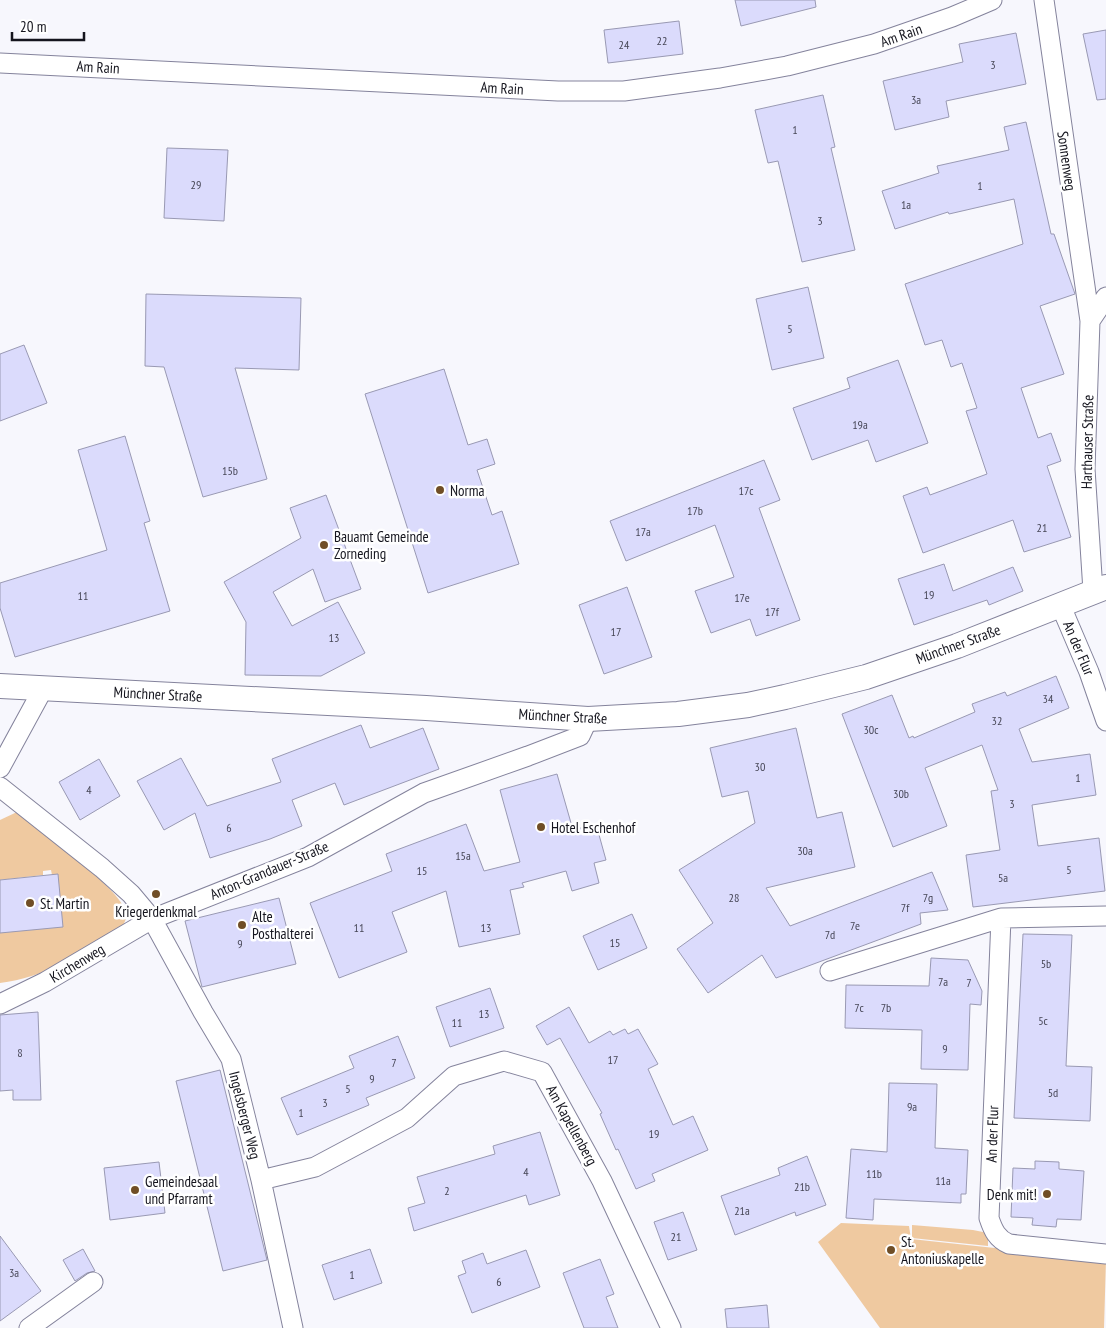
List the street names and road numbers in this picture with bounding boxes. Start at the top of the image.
street label: Am Rain [878,19,924,51]
street label: Am Rain [76,56,120,78]
street label: Am Rain [480,77,524,99]
street label: Sonnenweg [1053,130,1081,192]
street label: Harthauser Straße [1077,395,1097,489]
street label: An der Flur [1059,618,1099,679]
street label: Münchner Straße [913,620,1003,668]
street label: Münchner Straße [113,682,203,706]
street label: Münchner Straße [518,704,608,728]
street label: Anton-Grandauer-Straße [207,836,331,904]
street label: Kirchenweg [46,939,108,987]
street label: Ingelsberger Weg [225,1069,265,1161]
street label: Am Kapellenberg [542,1082,602,1168]
street label: An der Flur [982,1104,1003,1163]

